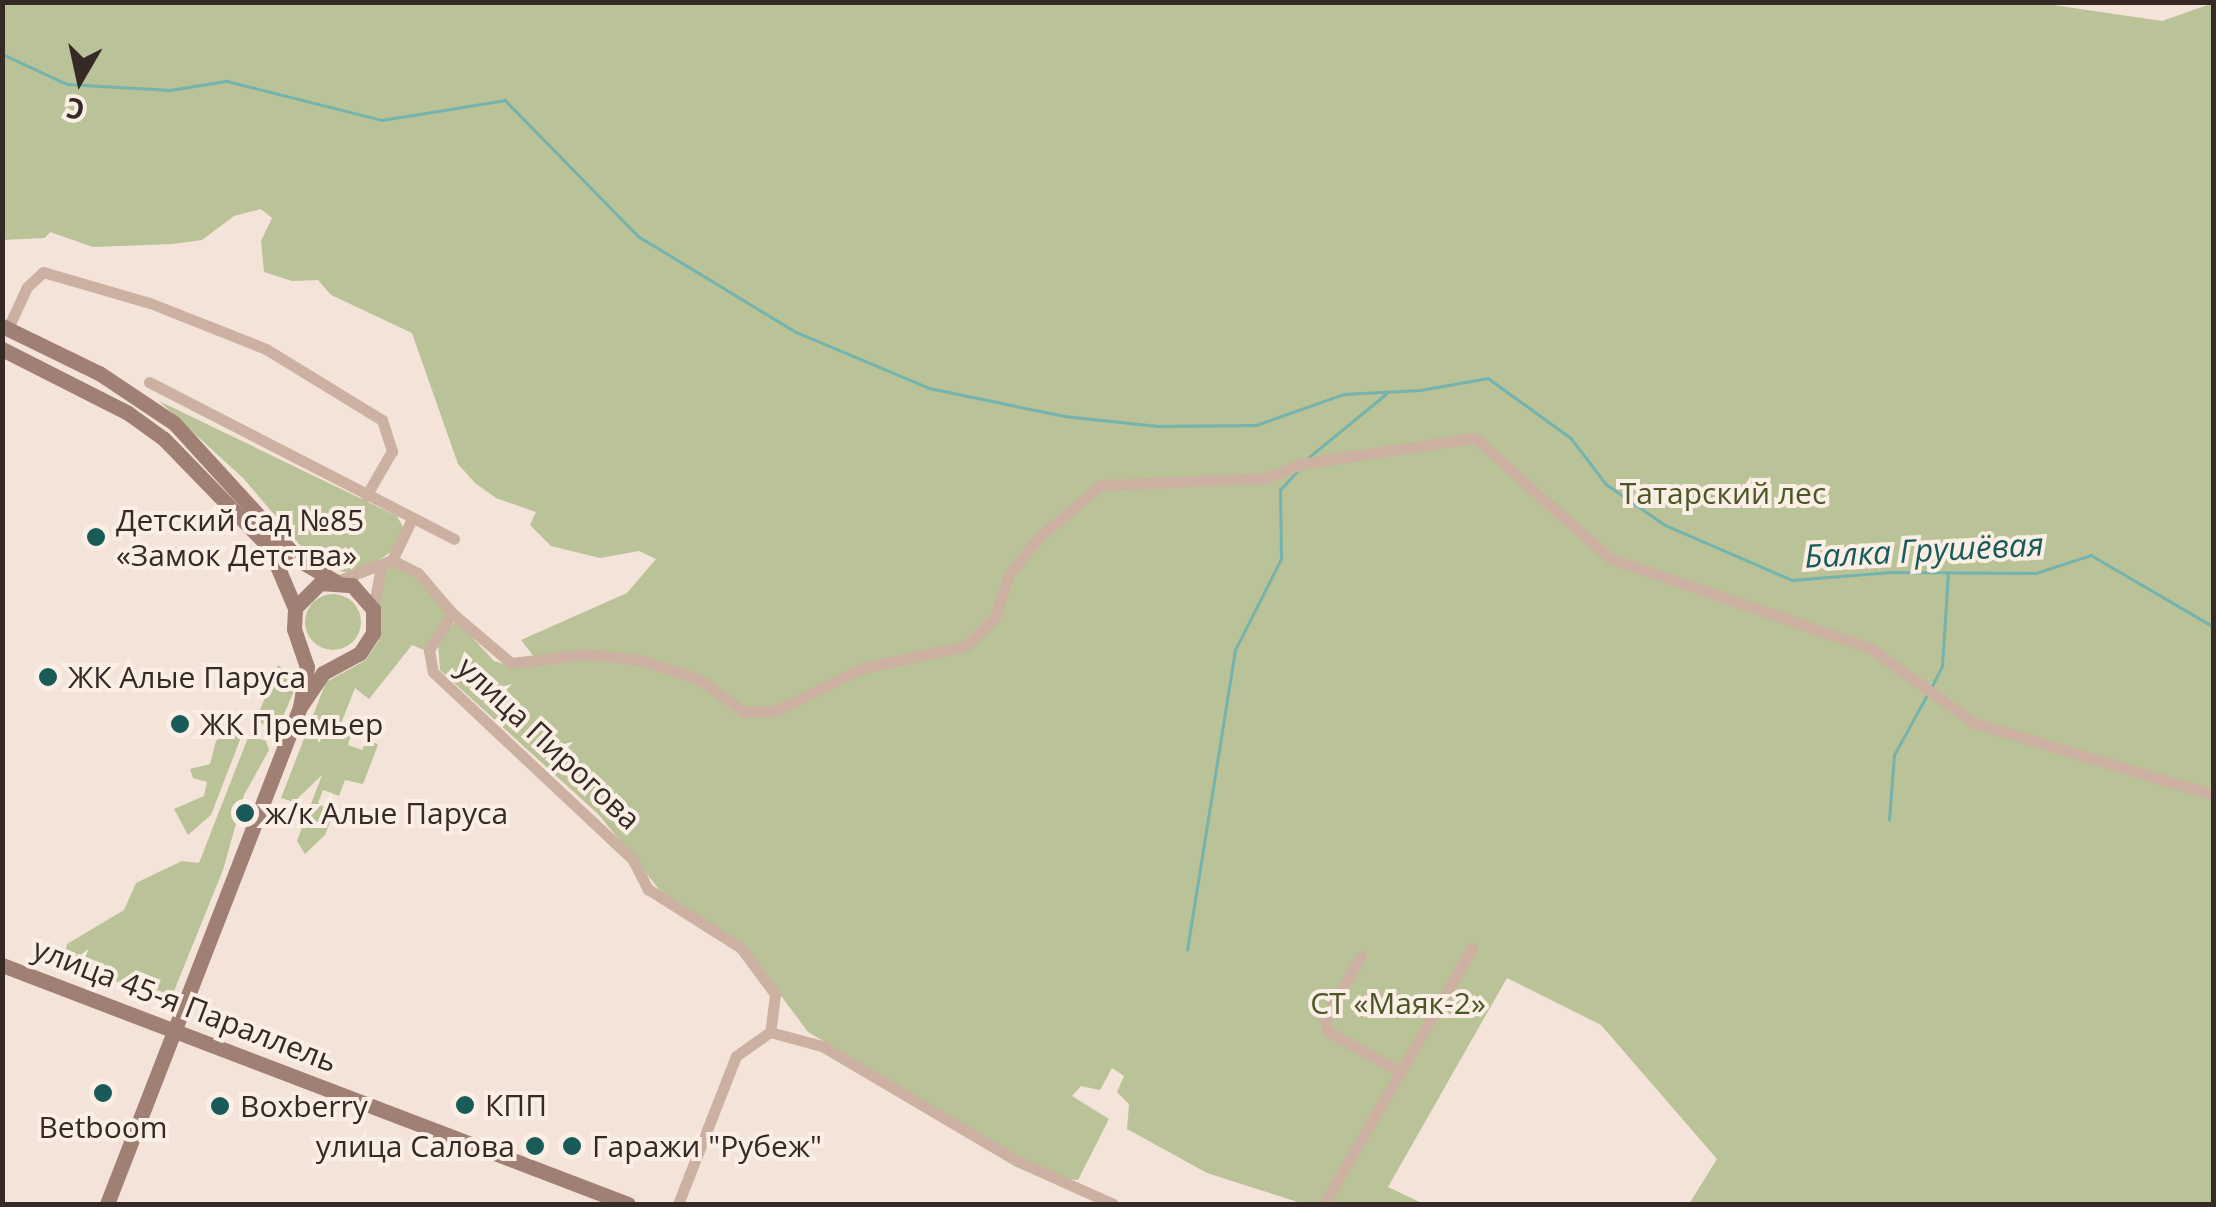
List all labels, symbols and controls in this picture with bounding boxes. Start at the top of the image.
north arrow [30,30,130,130]
text: С [64,89,87,130]
park label: Татарский лес [1620,475,1826,511]
place label: Детский сад №85 «Замок Детства» [116,502,364,572]
water label: Балка Грушёвая [1803,525,2045,575]
marker: Детский сад №85 «Замок Детства» [85,526,107,548]
street label: улица Пирогова [450,649,648,837]
place label: ЖК Алые Паруса [68,659,306,695]
marker: ЖК Алые Паруса [37,666,59,688]
place label: ЖК Премьер [200,706,383,742]
marker: ЖК Премьер [169,713,191,735]
place label: ж/к Алые Паруса [265,795,508,831]
marker: ж/к Алые Паруса [234,802,256,824]
street label: улица 45-я Параллель [28,930,342,1080]
park label: СТ «Маяк-2» [1310,985,1486,1021]
marker: Betboom [92,1082,114,1104]
place label: КПП [485,1087,547,1123]
place label: Boxberry [240,1088,368,1124]
marker: КПП [454,1094,476,1116]
marker: Boxberry [209,1095,231,1117]
place label: Betboom [38,1109,168,1145]
place label: улица Салова [316,1128,515,1164]
place label: Гаражи "Рубеж" [592,1128,822,1164]
marker: улица Салова [524,1135,546,1157]
marker: Гаражи "Рубеж" [561,1135,583,1157]

